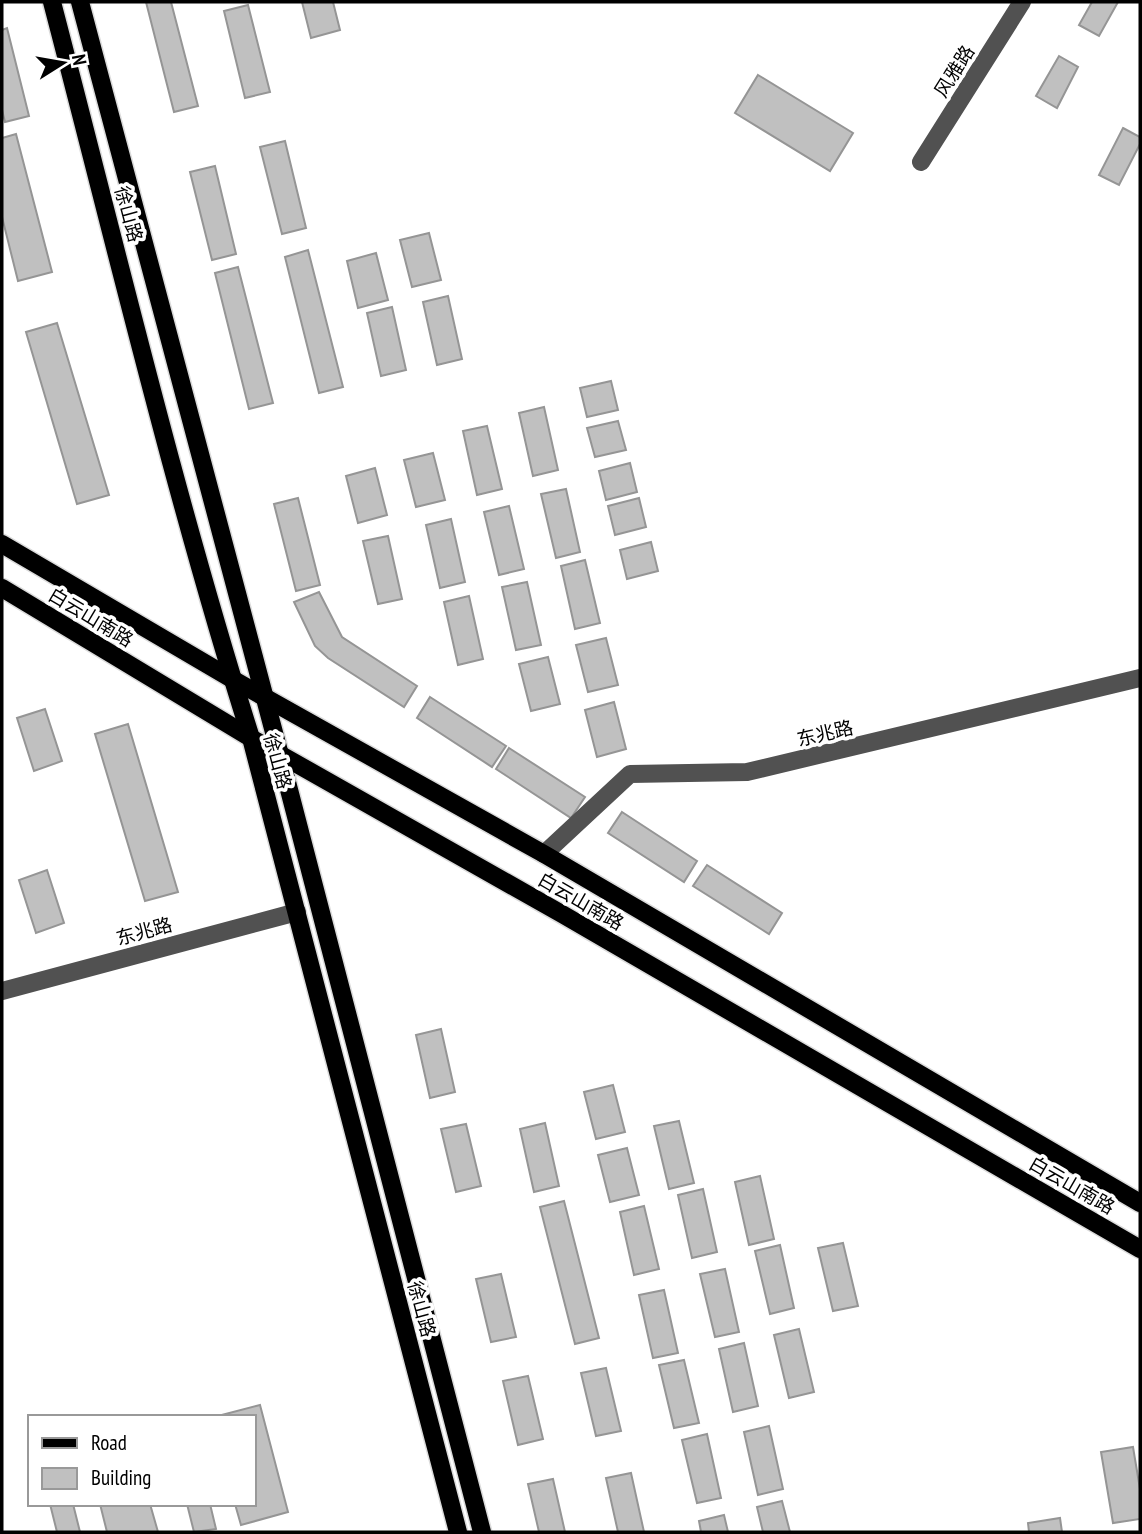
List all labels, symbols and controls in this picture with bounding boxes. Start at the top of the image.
north arrow [28,28,98,98]
street label: 风雅路 [929,40,979,102]
text: N [67,52,92,67]
street label: 徐山路 [110,183,148,245]
street label: 白云山南路 [44,582,138,652]
street label: 东兆路 [795,715,855,751]
street label: 徐山路 [259,730,297,792]
street label: 白云山南路 [534,867,628,935]
street label: 东兆路 [113,912,175,950]
street label: 白云山南路 [1025,1151,1119,1219]
street label: 徐山路 [403,1278,441,1340]
legend [28,1415,256,1506]
text: Road [91,1429,127,1456]
text: Building [91,1464,151,1491]

